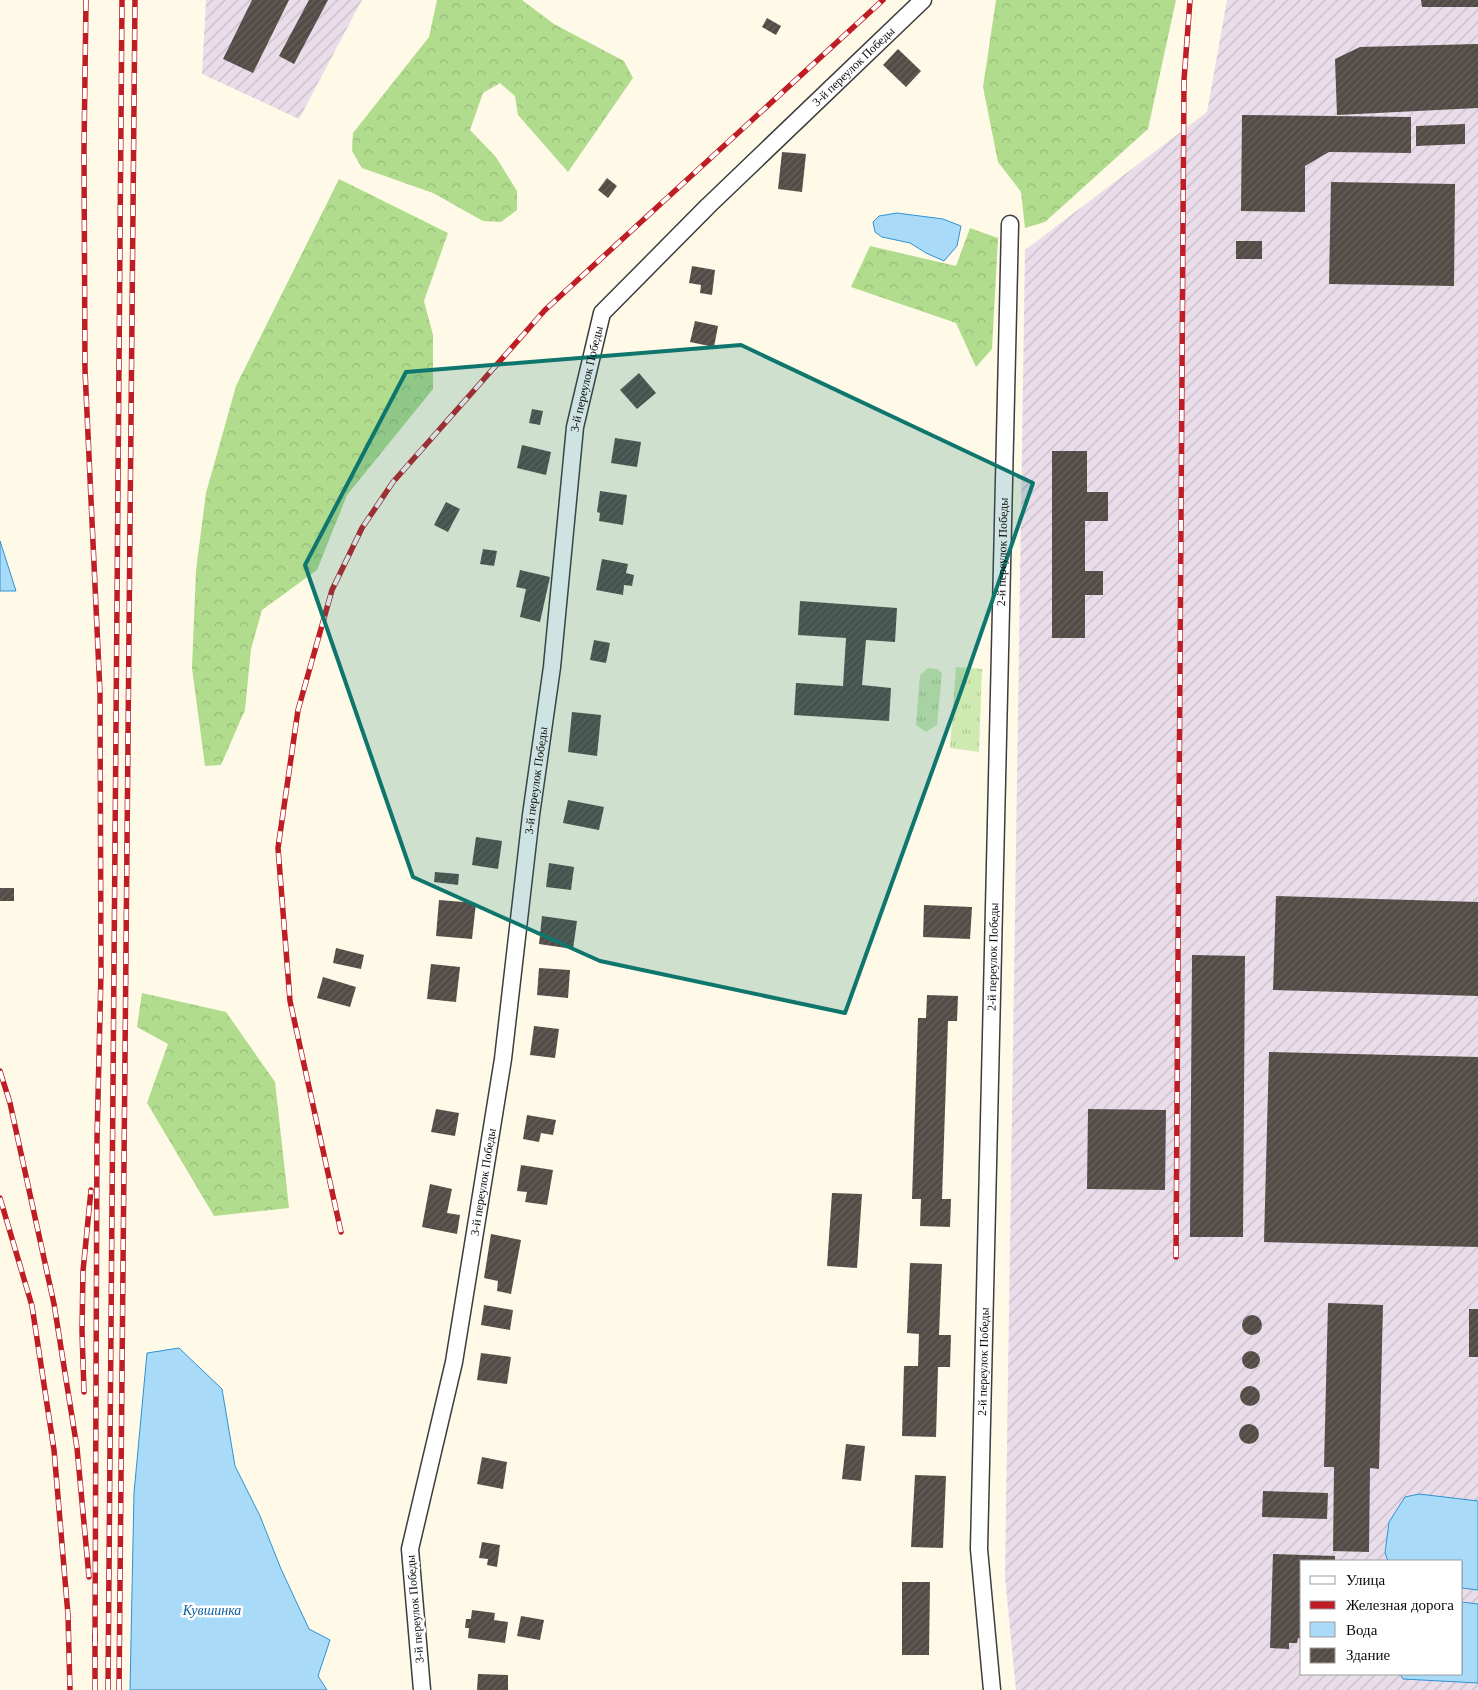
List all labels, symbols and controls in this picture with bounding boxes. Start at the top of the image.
street label: 3-й переулок Победы [809,24,898,109]
street label: 3-й переулок Победы [568,325,606,433]
street label: 2-й переулок Победы [994,497,1011,606]
street label: 3-й переулок Победы [522,726,550,835]
street label: 2-й переулок Победы [985,902,1001,1011]
street label: 3-й переулок Победы [468,1127,499,1237]
street label: 2-й переулок Победы [975,1307,992,1416]
street label: 3-й переулок Победы [403,1554,427,1664]
legend [1300,1560,1463,1675]
text: Улица [1346,1572,1385,1588]
text: Железная дорога [1346,1597,1454,1613]
water label: Кувшинка [182,1603,241,1618]
text: Вода [1346,1622,1378,1638]
text: Здание [1346,1647,1390,1663]

